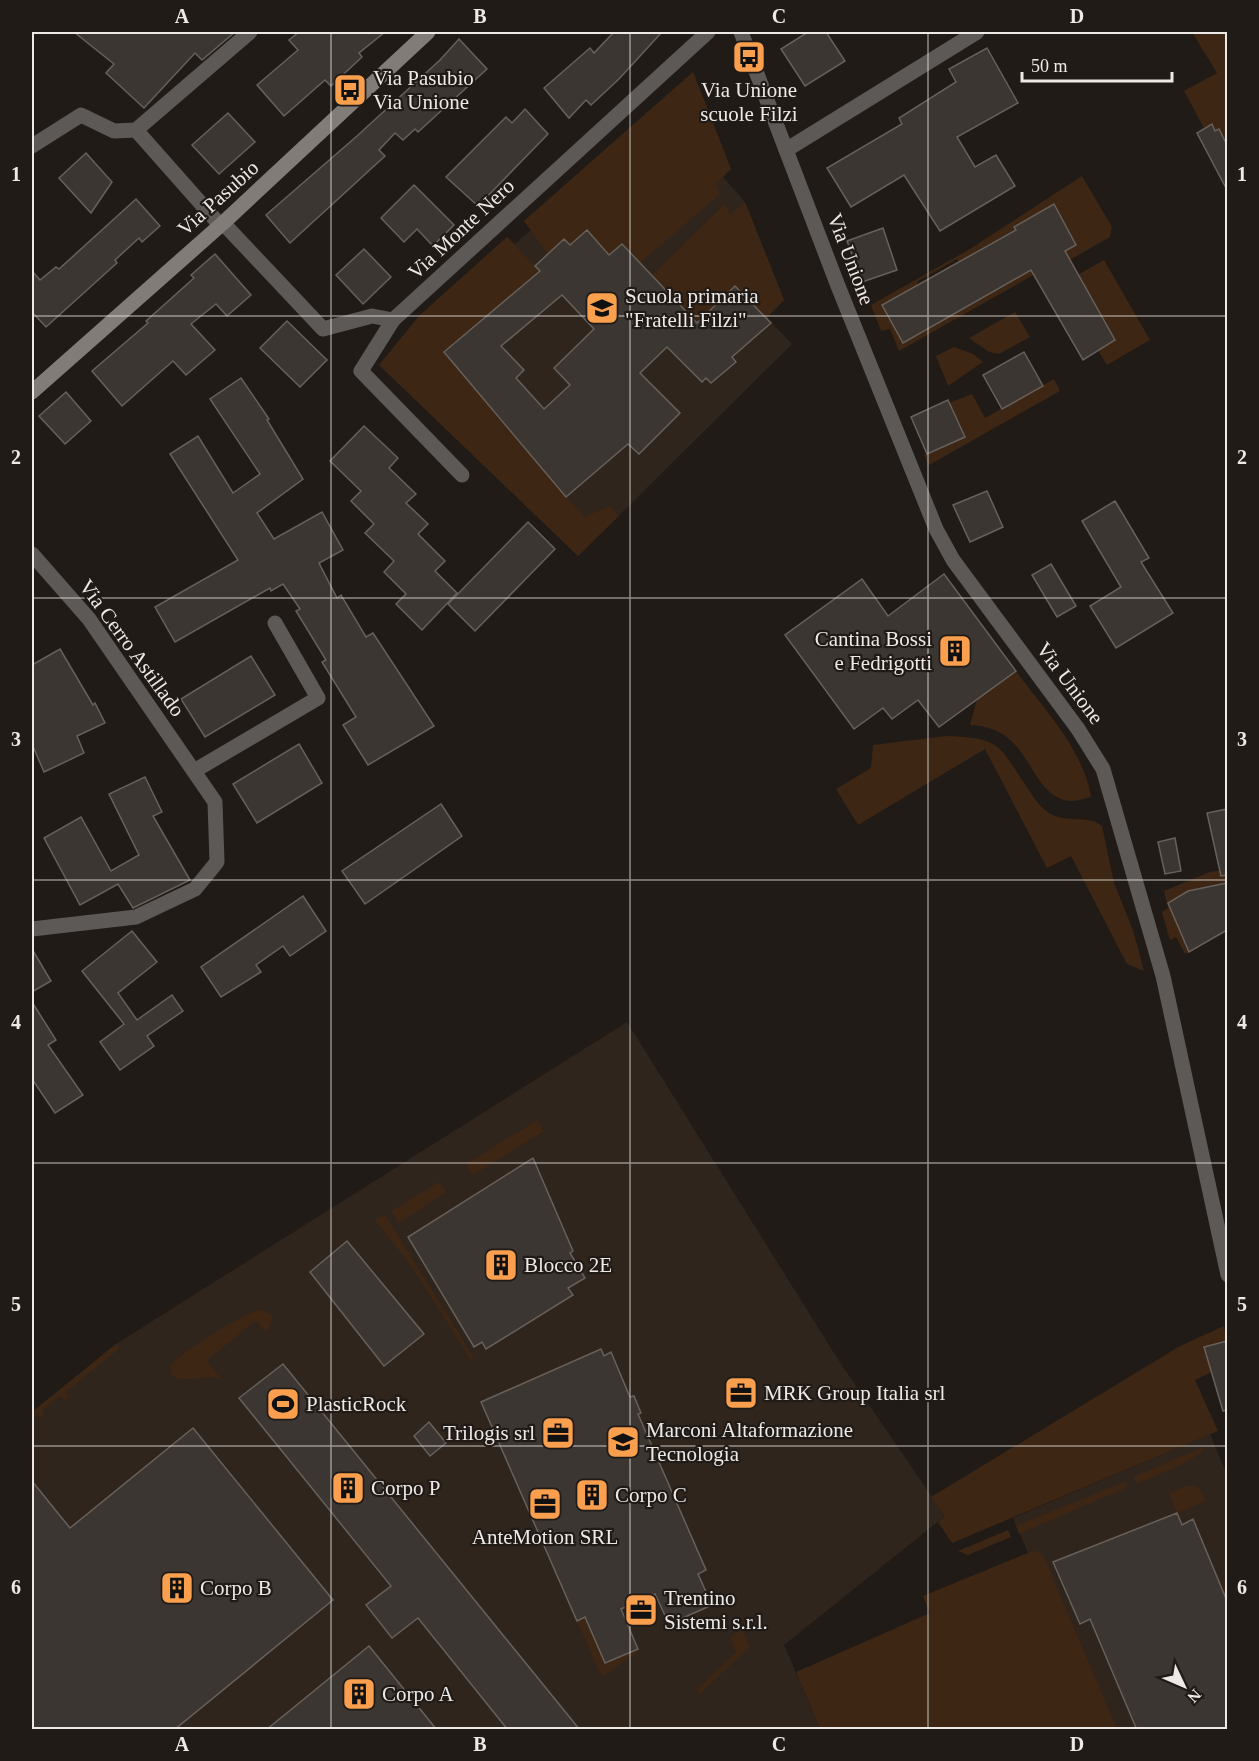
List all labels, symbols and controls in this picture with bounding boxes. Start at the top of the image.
text: A [175,5,190,27]
text: B [473,5,487,27]
text: C [772,5,786,27]
text: D [1070,5,1084,27]
bus stop icon: Via Unione scuole Filzi [731,39,767,75]
scale bar [1022,45,1172,83]
text: 50 m [1031,56,1068,76]
place label: Via Pasubio Via Unione [373,66,474,114]
bus stop icon: Via Pasubio Via Unione [332,72,368,108]
place label: Via Unione scuole Filzi [700,78,798,126]
street label: Via Pasubio [173,155,263,241]
text: 1 [11,163,21,185]
text: 1 [1237,163,1247,185]
street label: Via Monte Nero [403,174,519,284]
street label: Via Unione [823,210,879,308]
place label: Scuola primaria "Fratelli Filzi" [625,284,759,332]
school or university icon: Scuola primaria "Fratelli Filzi" [584,290,620,326]
text: 2 [11,446,21,468]
text: 2 [1237,446,1247,468]
street label: Via Cerro Astillado [74,575,190,721]
place label: Cantina Bossi e Fedrigotti [815,627,932,675]
building icon: Cantina Bossi e Fedrigotti [937,633,973,669]
street label: Via Unione [1031,637,1109,729]
text: 3 [11,728,21,750]
text: 3 [1237,728,1247,750]
text: 4 [11,1011,21,1033]
text: 4 [1237,1011,1247,1033]
building icon: Blocco 2E [483,1247,519,1283]
place label: Blocco 2E [524,1253,612,1277]
text: 5 [11,1293,21,1315]
text: 5 [1237,1293,1247,1315]
office icon: MRK Group Italia srl [723,1375,759,1411]
place label: MRK Group Italia srl [764,1381,946,1405]
sports icon: PlasticRock [265,1386,301,1422]
place label: PlasticRock [306,1392,407,1416]
office icon: Trilogis srl [540,1415,576,1451]
place label: Marconi Altaformazione Tecnologia [646,1418,853,1466]
place label: Trilogis srl [443,1421,535,1445]
school or university icon: Marconi Altaformazione Tecnologia [605,1424,641,1460]
building icon: Corpo P [330,1470,366,1506]
place label: Corpo P [371,1476,440,1500]
building icon: Corpo C [574,1477,610,1513]
place label: Corpo C [615,1483,687,1507]
office icon: AnteMotion SRL [527,1486,563,1522]
place label: AnteMotion SRL [472,1525,618,1549]
building icon: Corpo B [159,1570,195,1606]
text: 6 [11,1576,21,1598]
place label: Corpo B [200,1576,272,1600]
text: 6 [1237,1576,1247,1598]
place label: Trentino Sistemi s.r.l. [664,1586,768,1634]
office icon: Trentino Sistemi s.r.l. [623,1592,659,1628]
north arrow [1154,1656,1214,1716]
building icon: Corpo A [341,1676,377,1712]
place label: Corpo A [382,1682,455,1706]
text: N [1184,1686,1205,1706]
text: A [175,1733,190,1755]
text: B [473,1733,487,1755]
text: C [772,1733,786,1755]
text: D [1070,1733,1084,1755]

